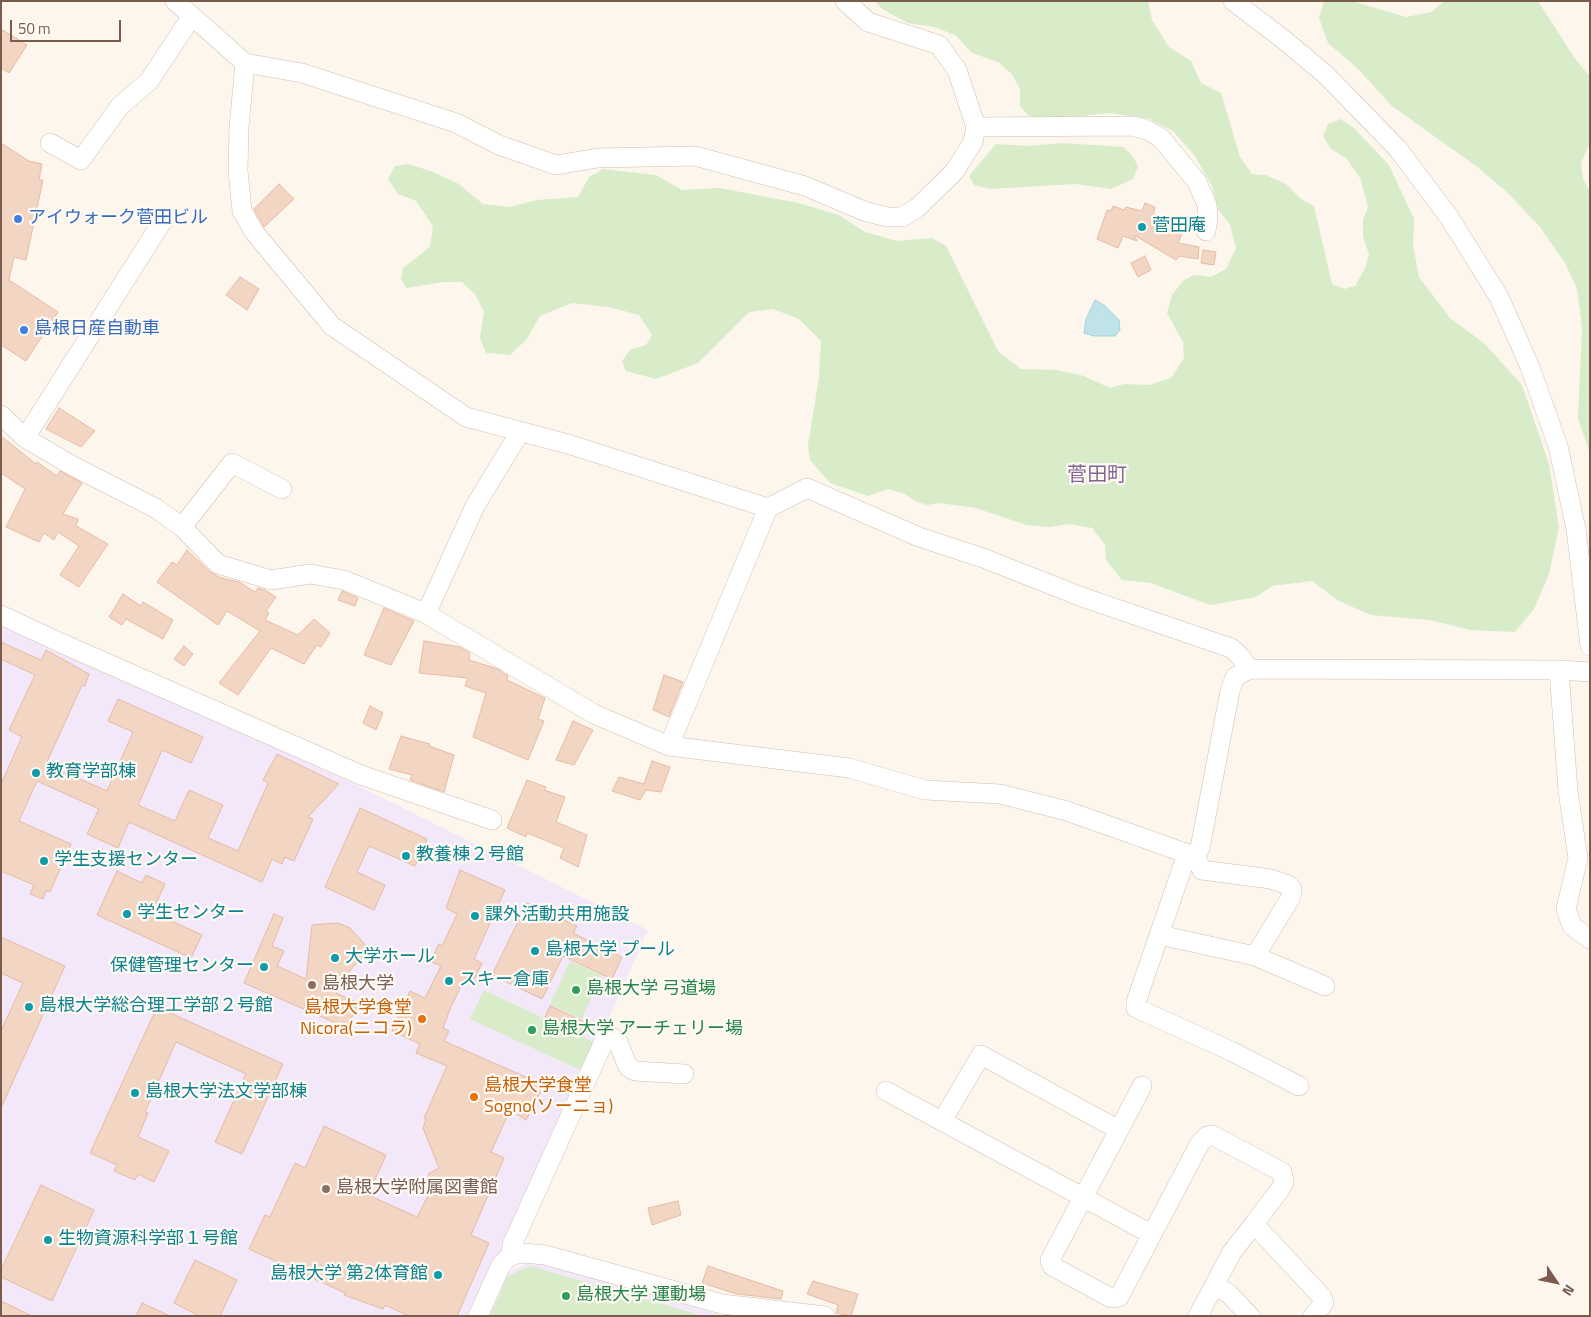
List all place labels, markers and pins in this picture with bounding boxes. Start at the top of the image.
place label: アイウォーク菅田ビル [28,208,208,230]
marker: アイウォーク菅田ビル [12,213,24,225]
place label: 菅田庵 [1152,216,1206,238]
marker: 菅田庵 [1136,221,1148,233]
place label: 島根日産自動車 [34,319,160,341]
marker: 島根日産自動車 [18,324,30,336]
place label: 教育学部棟 [46,762,136,784]
marker: 教育学部棟 [30,767,42,779]
place label: 教養棟２号館 [416,845,524,867]
place label: 学生支援センター [54,850,198,872]
marker: 教養棟２号館 [400,850,412,862]
marker: 学生支援センター [38,855,50,867]
place label: 学生センター [137,903,245,925]
place label: 課外活動共用施設 [485,905,629,927]
marker: 学生センター [121,908,133,920]
marker: 課外活動共用施設 [469,910,481,922]
place label: 島根大学 プール [545,940,675,962]
marker: 島根大学 プール [529,945,541,957]
place label: 大学ホール [345,947,435,969]
marker: 大学ホール [329,952,341,964]
place label: 保健管理センター [110,956,254,978]
marker: 保健管理センター [258,961,270,973]
place label: スキー倉庫 [459,970,549,992]
place label: 島根大学 [322,974,394,996]
marker: スキー倉庫 [443,975,455,987]
marker: 島根大学 [306,979,318,991]
place label: 島根大学 弓道場 [586,979,716,1001]
marker: 島根大学 弓道場 [570,984,582,996]
place label: 島根大学総合理工学部２号館 [39,996,273,1018]
place label: 島根大学食堂 Nicora(ニコラ) [300,998,412,1040]
marker: 島根大学総合理工学部２号館 [23,1001,35,1013]
marker: 島根大学食堂 Nicora(ニコラ) [416,1013,428,1025]
place label: 島根大学 アーチェリー場 [542,1019,743,1041]
marker: 島根大学 アーチェリー場 [526,1024,538,1036]
place label: 島根大学食堂 Sogno(ソーニョ) [484,1076,613,1118]
place label: 島根大学法文学部棟 [145,1082,307,1104]
marker: 島根大学法文学部棟 [129,1087,141,1099]
marker: 島根大学食堂 Sogno(ソーニョ) [468,1091,480,1103]
place label: 島根大学附属図書館 [336,1178,498,1200]
marker: 島根大学附属図書館 [320,1183,332,1195]
place label: 生物資源科学部１号館 [58,1229,238,1251]
marker: 生物資源科学部１号館 [42,1234,54,1246]
place label: 島根大学 第2体育館 [270,1264,428,1286]
marker: 島根大学 第2体育館 [432,1269,444,1281]
place label: 島根大学 運動場 [576,1285,706,1307]
marker: 島根大学 運動場 [560,1290,572,1302]

